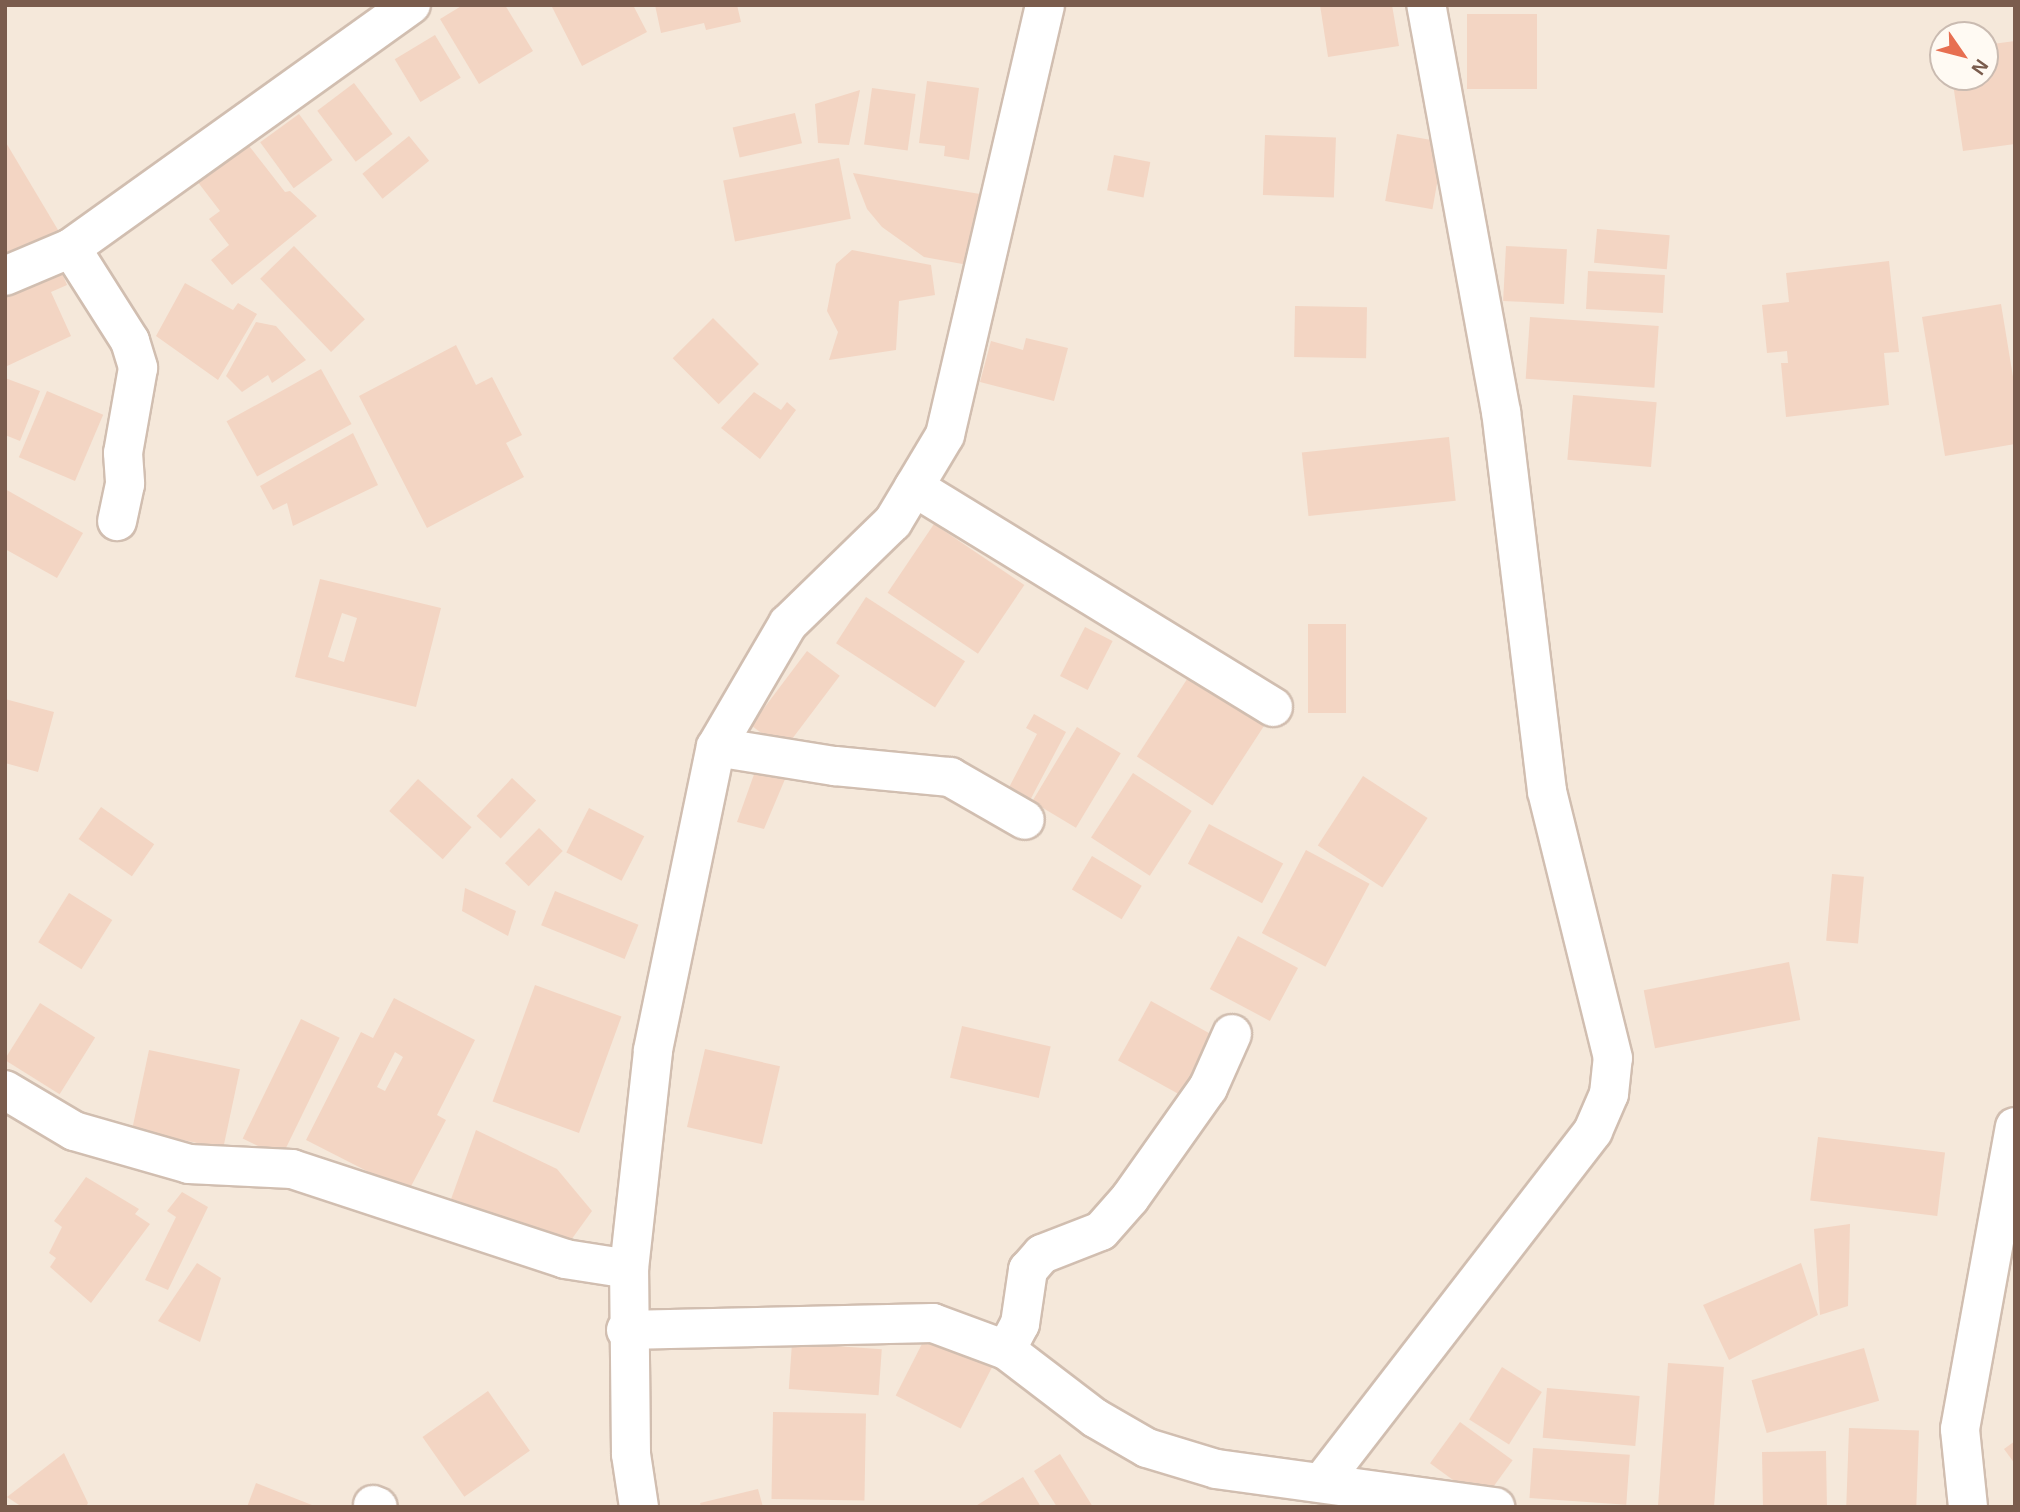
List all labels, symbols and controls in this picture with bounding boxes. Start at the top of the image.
north arrow [1929,21,1999,91]
text: N [1967,56,1993,79]

